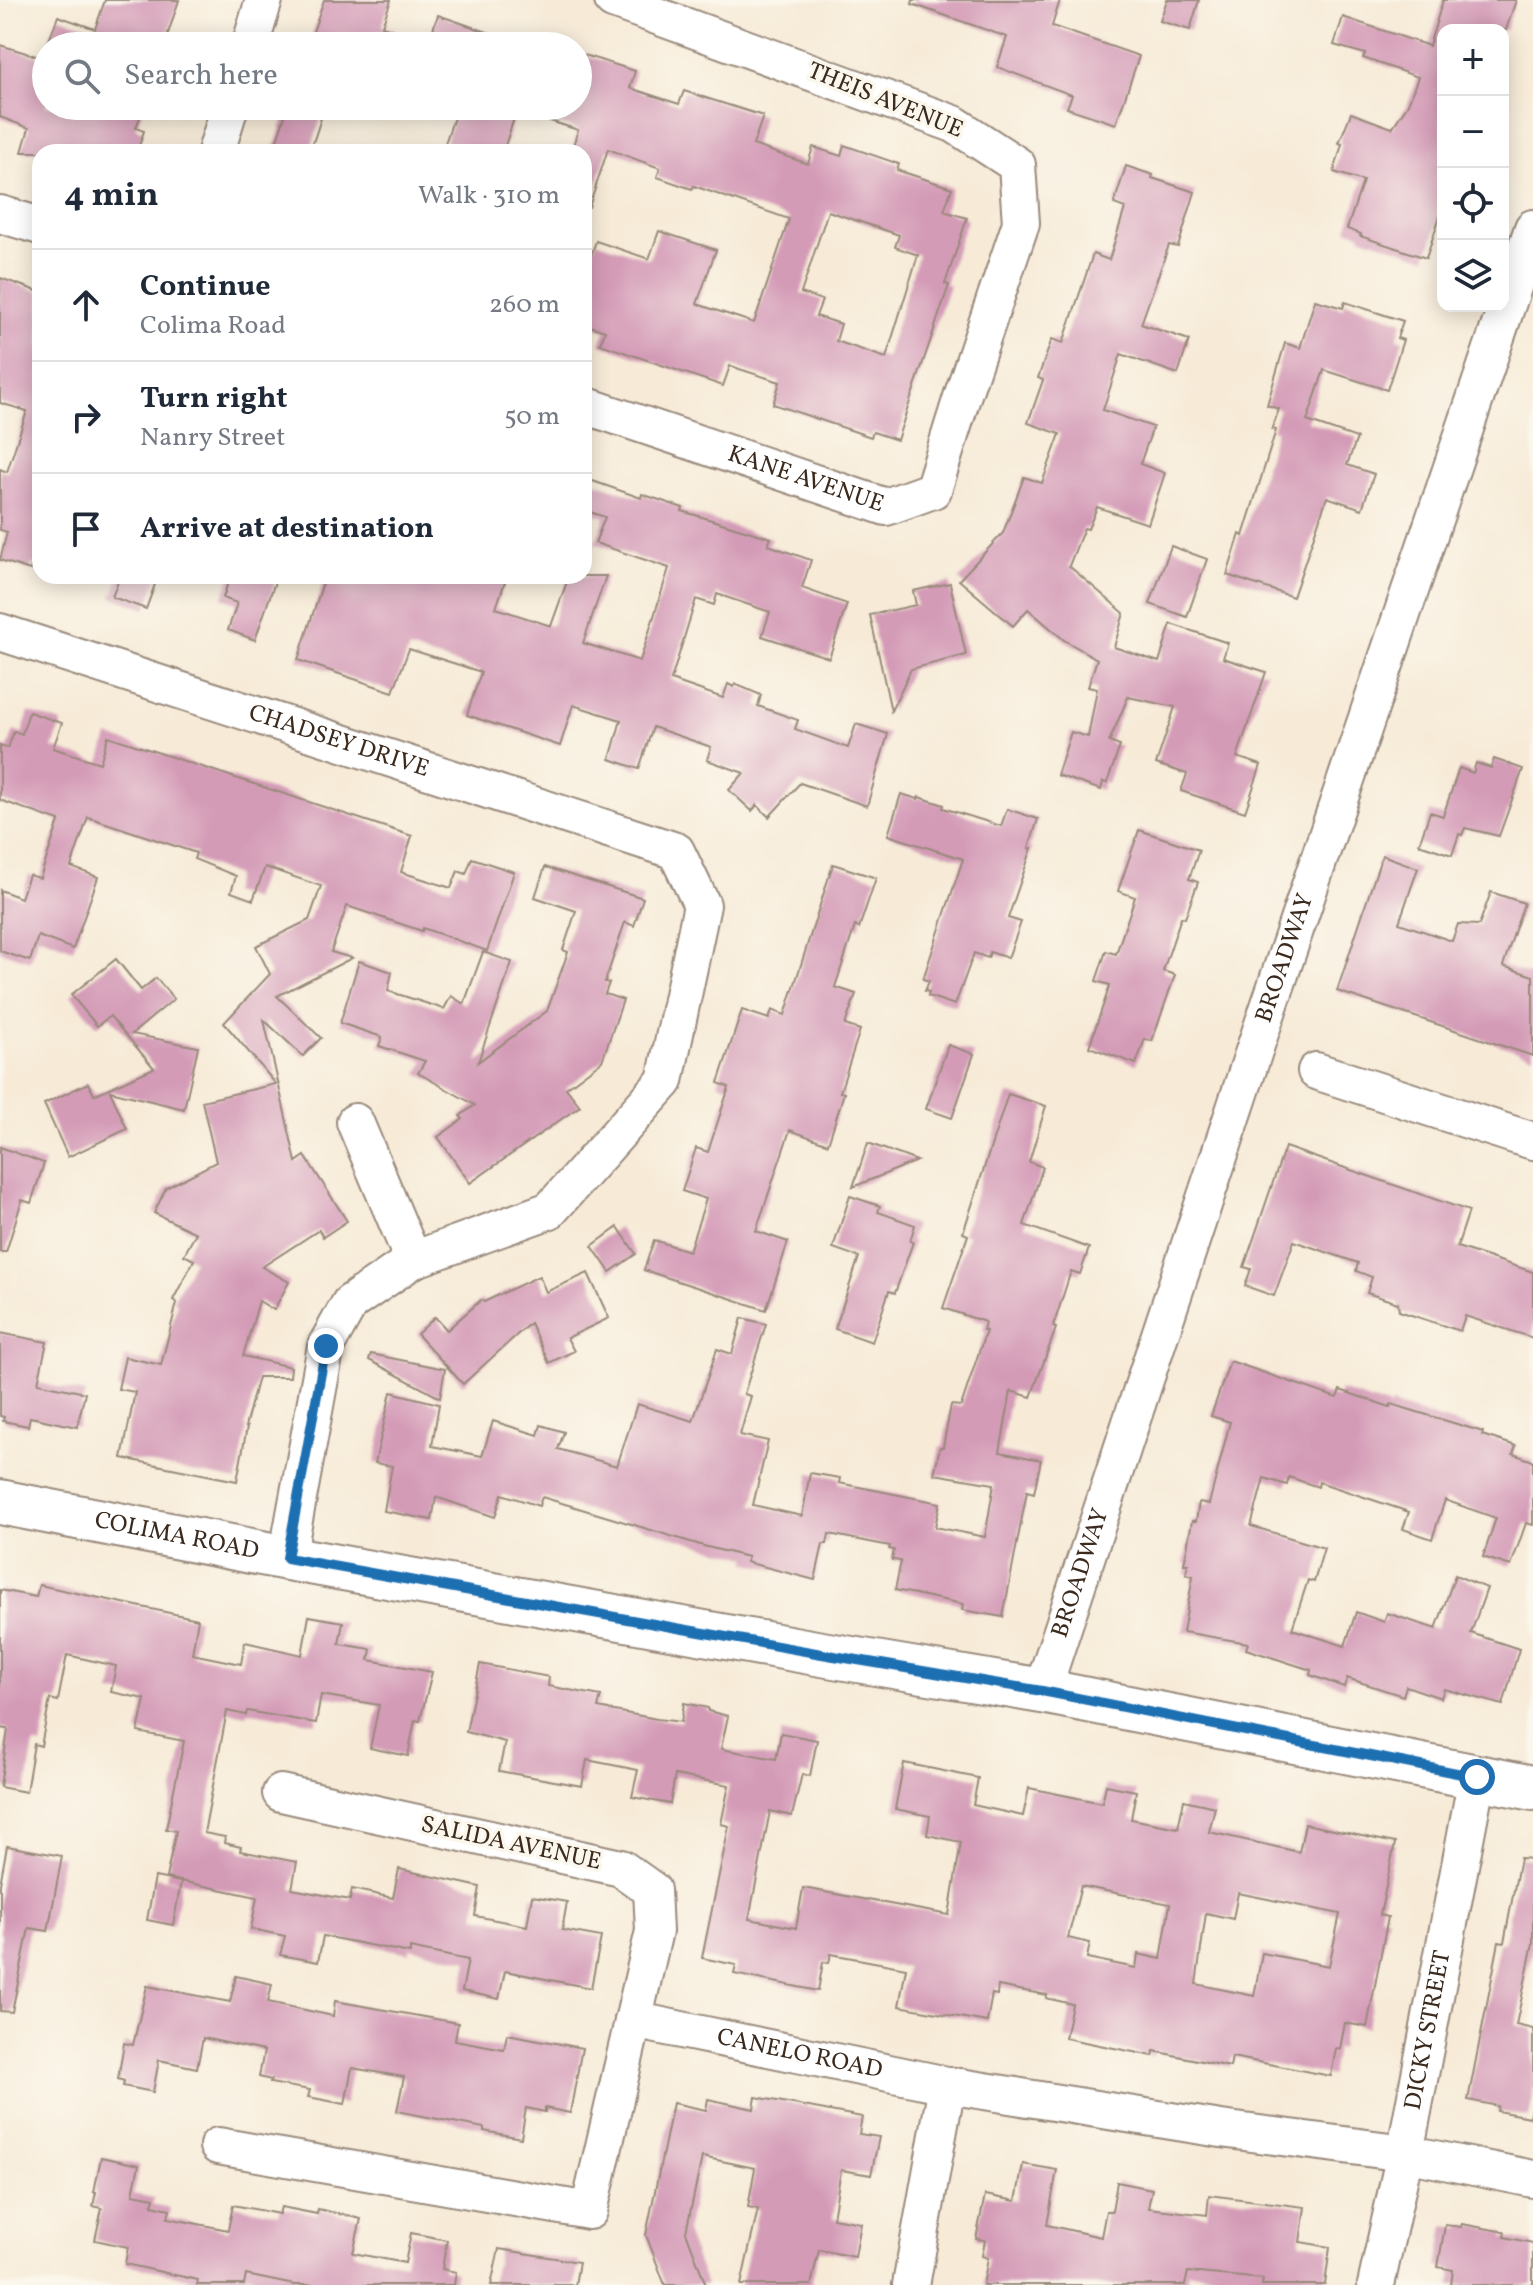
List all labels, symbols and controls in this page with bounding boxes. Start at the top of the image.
map controls [1437,24,1509,312]
button: + [1437,24,1509,96]
search box [32,32,592,120]
icon: search [60,54,104,98]
street label: THEIS AVENUE [802,54,968,148]
text: Search here [124,55,278,97]
button: − [1437,96,1509,168]
button: locate [1437,168,1509,240]
text: 4 min [64,173,159,220]
text: Walk · 310 m [418,178,560,214]
button: layers [1437,240,1509,312]
text: Continue [140,266,271,308]
icon: ahead [64,283,108,327]
text: 260 m [489,287,560,323]
text: Colima Road [140,308,286,344]
text: Turn right [140,378,288,420]
icon: right [64,395,108,439]
text: 50 m [504,399,560,435]
text: Nanry Street [140,420,285,456]
street label: KANE AVENUE [723,438,888,522]
icon: arrive [64,507,108,551]
text: Arrive at destination [140,508,434,550]
street label: CHADSEY DRIVE [244,697,433,787]
street label: BROADWAY [1248,889,1323,1027]
route end [308,1328,344,1364]
street label: COLIMA ROAD [92,1504,262,1569]
street label: BROADWAY [1044,1504,1118,1642]
route start [1459,1759,1495,1795]
street label: SALIDA AVENUE [418,1808,604,1880]
street label: DICKY STREET [1397,1948,1460,2113]
street label: CANELO ROAD [714,2021,885,2088]

